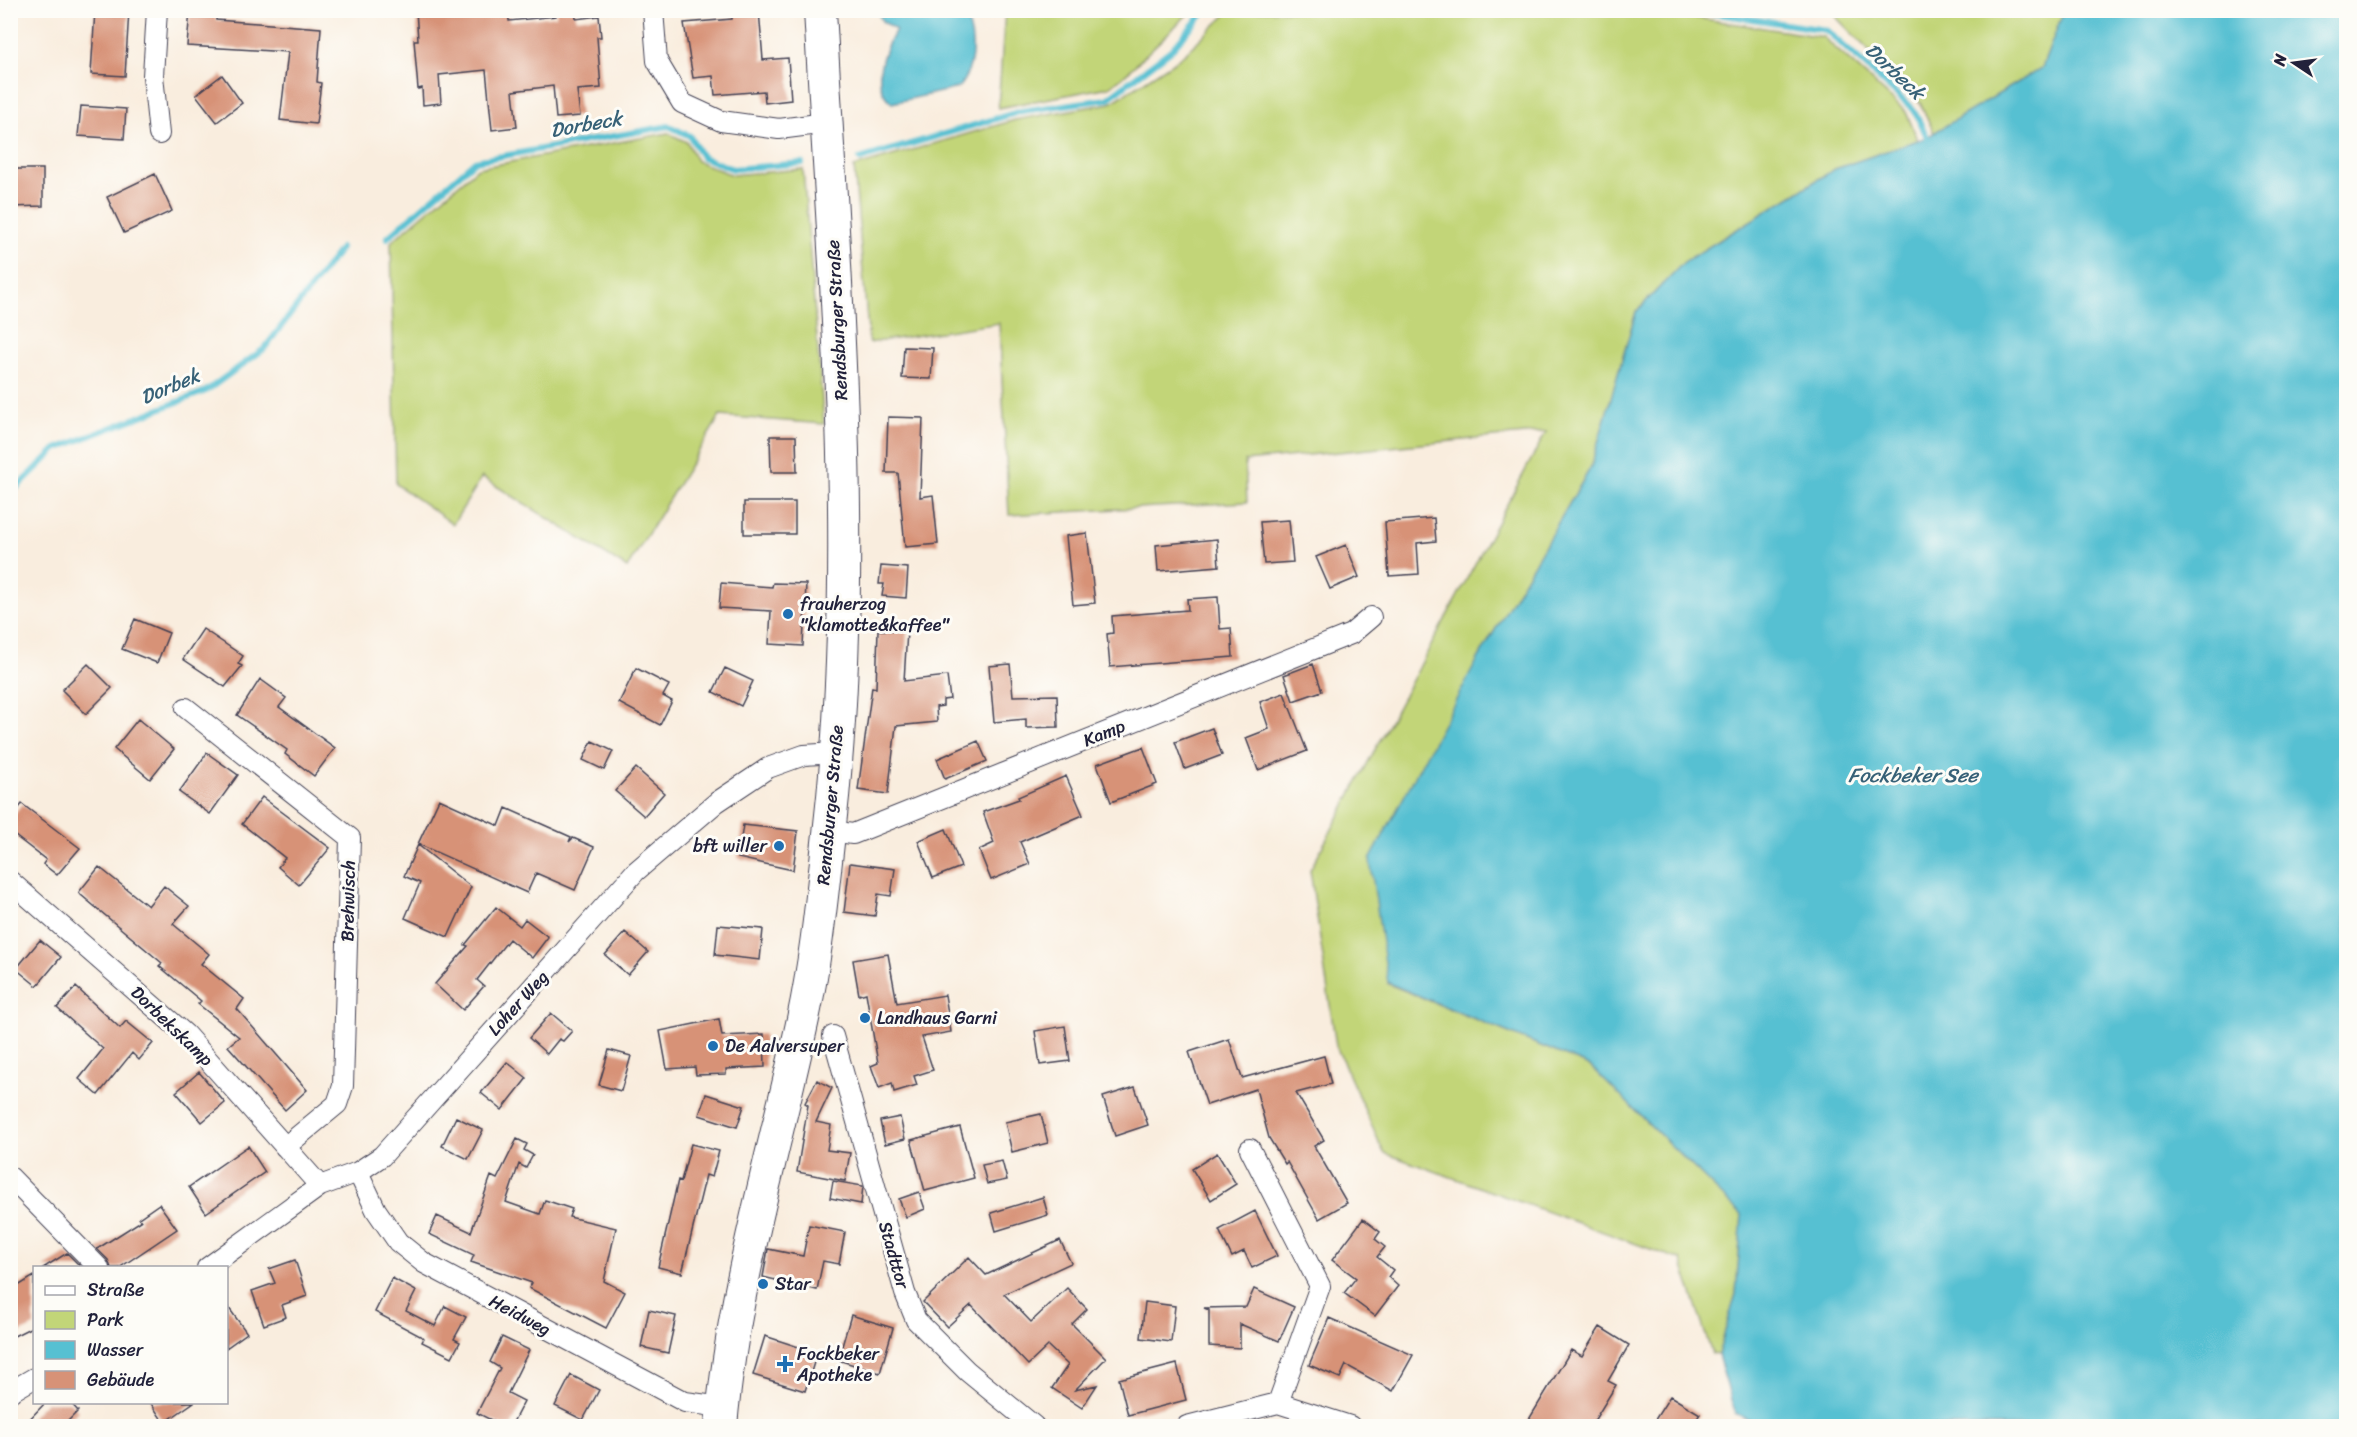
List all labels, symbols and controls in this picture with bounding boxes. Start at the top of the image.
north arrow [2264,33,2324,93]
water label: Dorbeck [1856,34,1935,110]
text: N [2264,50,2295,69]
water label: Dorbeck [548,101,627,148]
street label: Rendsburger Straße [817,239,857,401]
water label: Dorbek [135,358,207,415]
place label: frauherzog "klamotte&kaffee" [800,588,951,641]
marker: frauherzog "klamotte&kaffee" [781,607,795,621]
street label: Kamp [1078,710,1131,756]
street label: Rendsburger Straße [807,724,853,886]
water label: Fockbeker See [1848,758,1979,793]
place label: bft willer [693,830,769,862]
marker: bft willer [772,839,786,853]
street label: Brehwisch [331,860,365,942]
street label: Loher Weg [479,963,557,1043]
street label: Dorbekskamp [123,978,222,1075]
place label: Landhaus Garni [877,1002,998,1034]
marker: Landhaus Garni [858,1011,872,1025]
place label: De Aalversuper [725,1030,846,1062]
marker: De Aalversuper [706,1039,720,1053]
street label: Stadttor [869,1217,919,1294]
legend [33,1266,228,1404]
place label: Star [775,1268,812,1300]
text: Straße [87,1274,144,1306]
marker: Star [756,1277,770,1291]
street label: Heidweg [483,1285,557,1345]
text: Park [87,1304,124,1336]
text: Wasser [87,1334,145,1366]
place label: Fockbeker Apotheke [796,1338,881,1391]
marker: Fockbeker Apotheke [778,1357,792,1371]
text: Gebäude [87,1364,155,1396]

